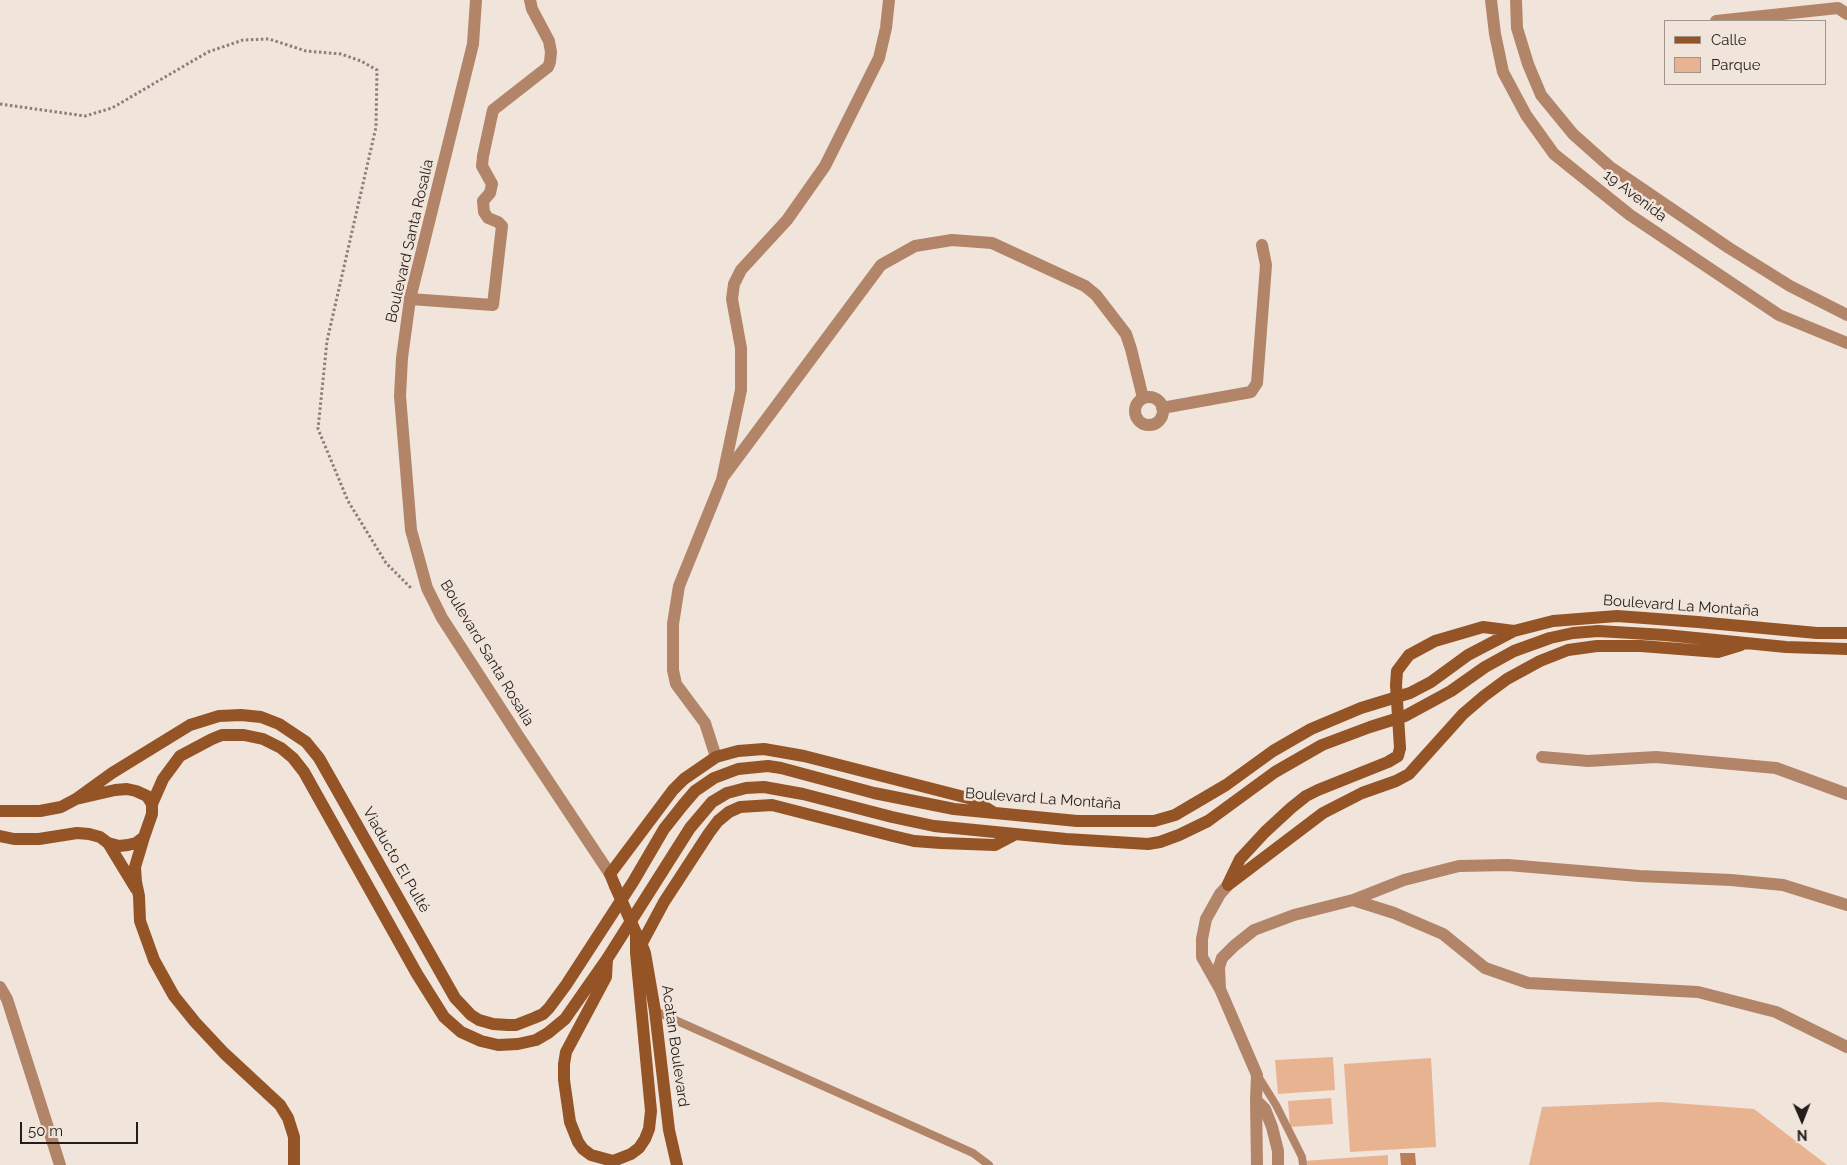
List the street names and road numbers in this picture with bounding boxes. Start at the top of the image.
street label: Boulevard Santa Rosalía [382,158,438,324]
street label: 19 Avenida [1600,166,1670,226]
street label: Boulevard Santa Rosalía [436,577,538,729]
street label: Boulevard La Montaña [1602,592,1760,620]
street label: Boulevard La Montaña [964,785,1122,813]
street label: Viaducto El Pulté [359,804,433,916]
street label: Acatan Boulevard [658,984,692,1108]

